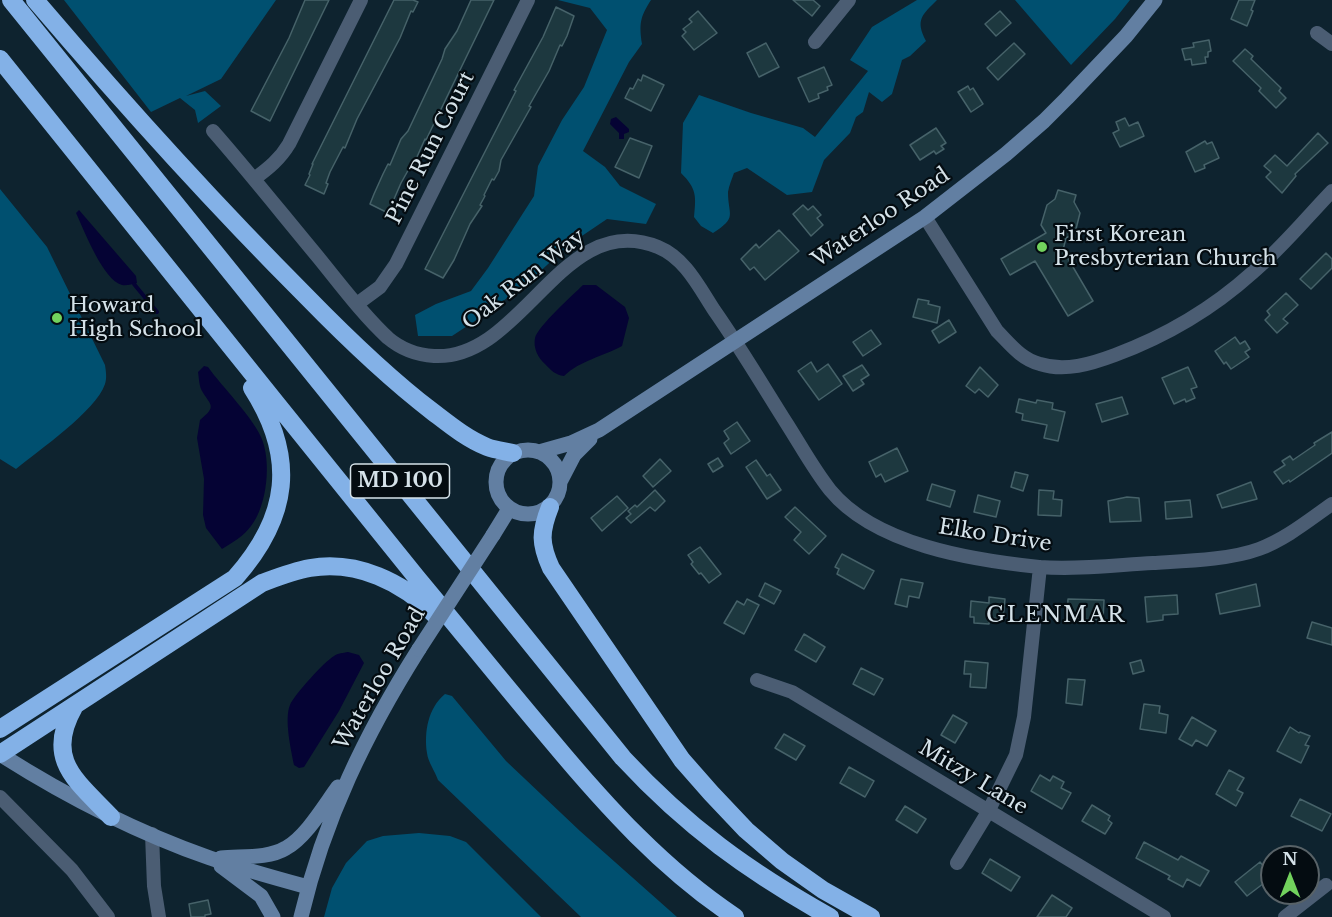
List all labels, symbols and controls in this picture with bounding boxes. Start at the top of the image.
street label: Pine Run Court [382,68,480,228]
street label: Waterloo Road [807,163,955,273]
place label: First Korean Presbyterian Church [1054,222,1277,272]
street label: Oak Run Way [458,224,590,336]
marker: First Korean Presbyterian Church [1035,240,1049,254]
place label: Howard High School [69,293,202,343]
marker: Howard High School [50,311,64,325]
road number: MD 100 [350,464,450,498]
street label: Elko Drive [937,515,1053,557]
street label: Waterloo Road [329,603,431,755]
district label: GLENMAR [986,603,1126,629]
street label: Mitzy Lane [914,736,1032,820]
north arrow [1260,845,1320,905]
text: N [1282,849,1298,869]

